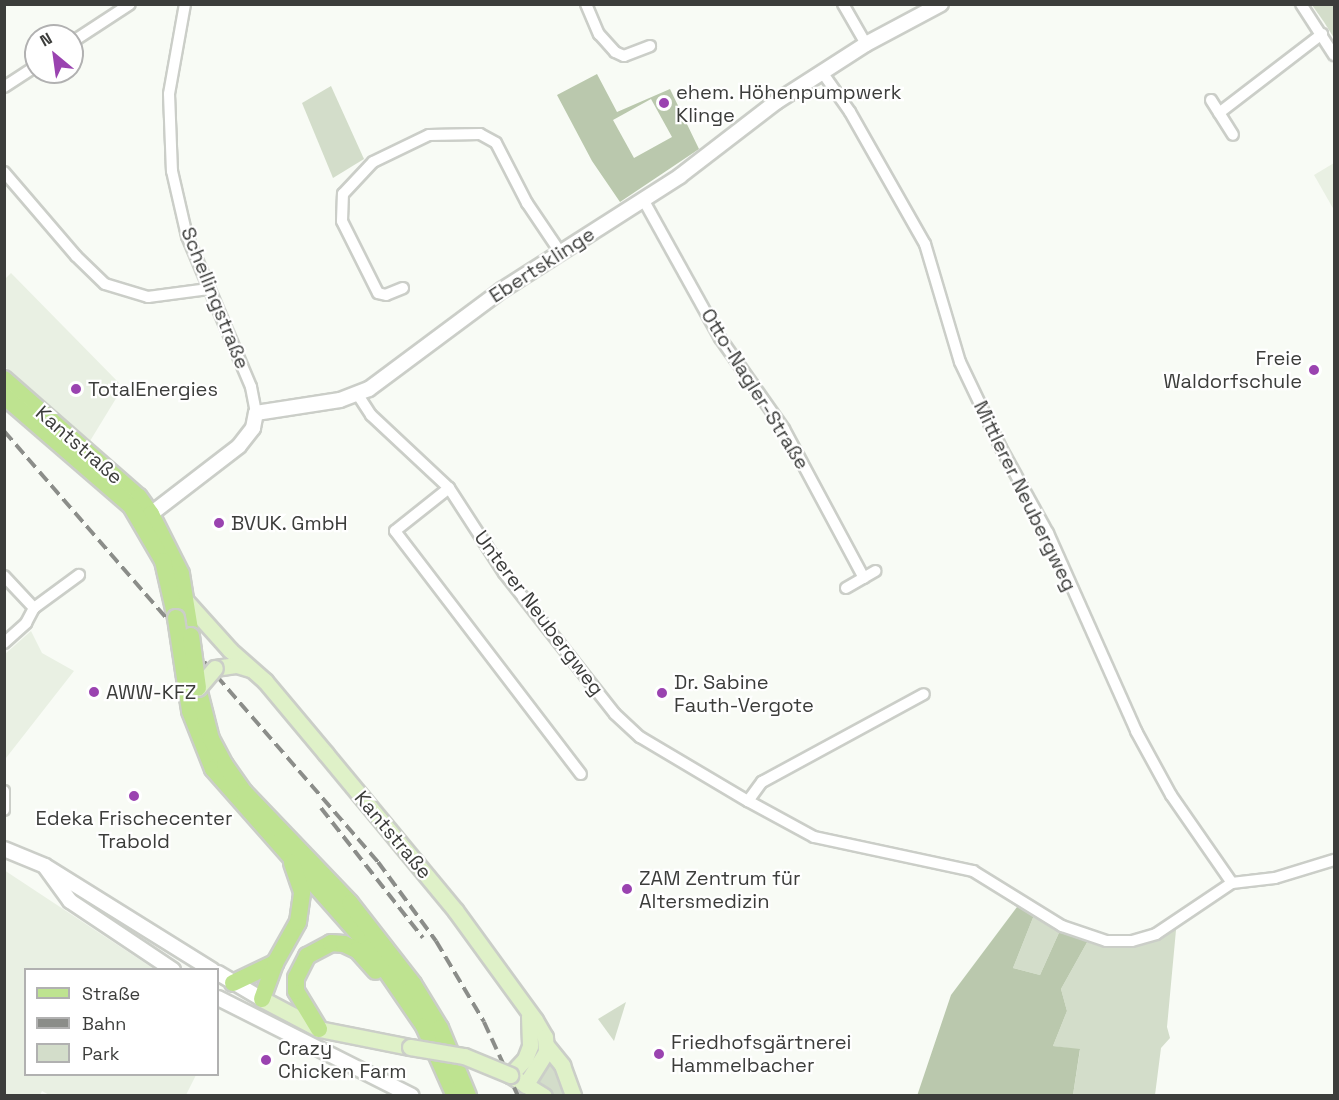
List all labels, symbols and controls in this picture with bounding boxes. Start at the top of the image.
north arrow [24,24,84,84]
text: N [36,28,56,51]
place label: ehem. Höhenpumpwerk Klinge [676,80,902,127]
marker: ehem. Höhenpumpwerk Klinge [657,96,671,110]
street label: Ebertsklinge [485,222,599,308]
street label: Schellingstraße [176,224,254,372]
street label: Otto-Nagler-Straße [696,304,814,474]
place label: Freie Waldorfschule [1163,346,1302,393]
marker: Freie Waldorfschule [1307,363,1321,377]
place label: TotalEnergies [88,377,218,401]
marker: TotalEnergies [69,382,83,396]
street label: Mittlerer Neubergweg [968,397,1082,595]
street label: Kantstraße [31,401,127,489]
place label: BVUK. GmbH [231,511,348,535]
marker: BVUK. GmbH [212,516,226,530]
street label: Unterer Neubergweg [469,526,609,700]
place label: Dr. Sabine Fauth-Vergote [674,670,814,717]
place label: AWW-KFZ [106,680,196,704]
marker: AWW-KFZ [87,685,101,699]
marker: Dr. Sabine Fauth-Vergote [655,686,669,700]
street label: Kantstraße [349,786,437,884]
marker: Edeka Frischecenter Trabold [127,789,141,803]
place label: Edeka Frischecenter Trabold [36,806,232,853]
place label: ZAM Zentrum für Altersmedizin [639,866,801,913]
marker: ZAM Zentrum für Altersmedizin [620,882,634,896]
legend [24,968,219,1076]
text: Straße [82,982,140,1005]
text: Bahn [82,1012,126,1035]
place label: Friedhofsgärtnerei Hammelbacher [671,1030,852,1077]
place label: Crazy Chicken Farm [278,1036,406,1083]
text: Park [82,1042,119,1065]
marker: Friedhofsgärtnerei Hammelbacher [652,1047,666,1061]
marker: Crazy Chicken Farm [259,1053,273,1067]

